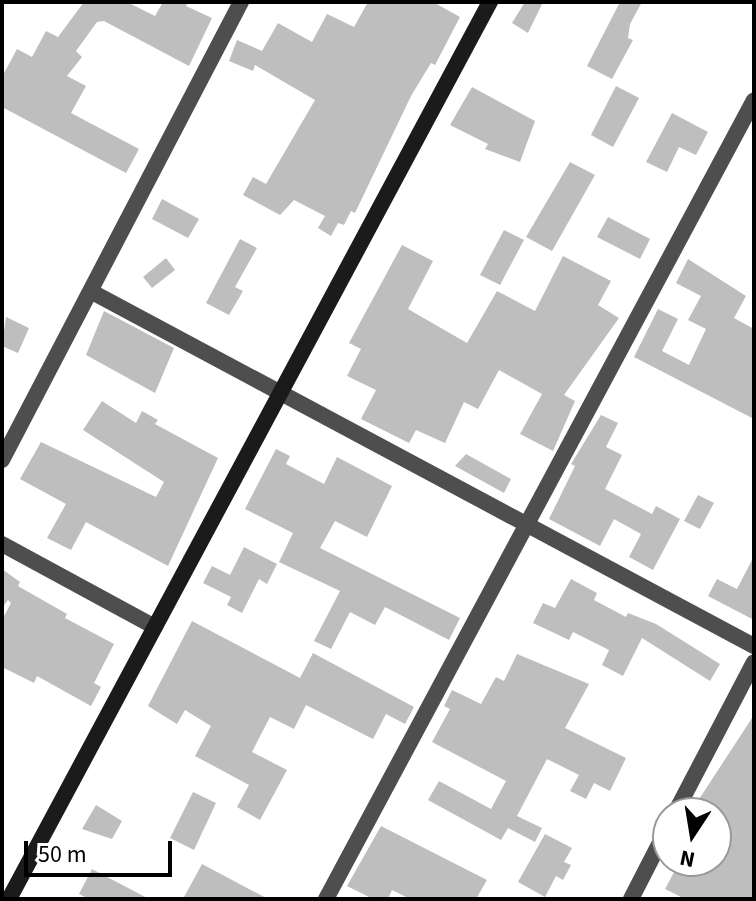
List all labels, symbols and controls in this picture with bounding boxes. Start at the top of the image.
north arrow [652,797,732,877]
scale bar [28,825,176,875]
text: 50 m [38,837,87,872]
text: N [677,841,698,876]

